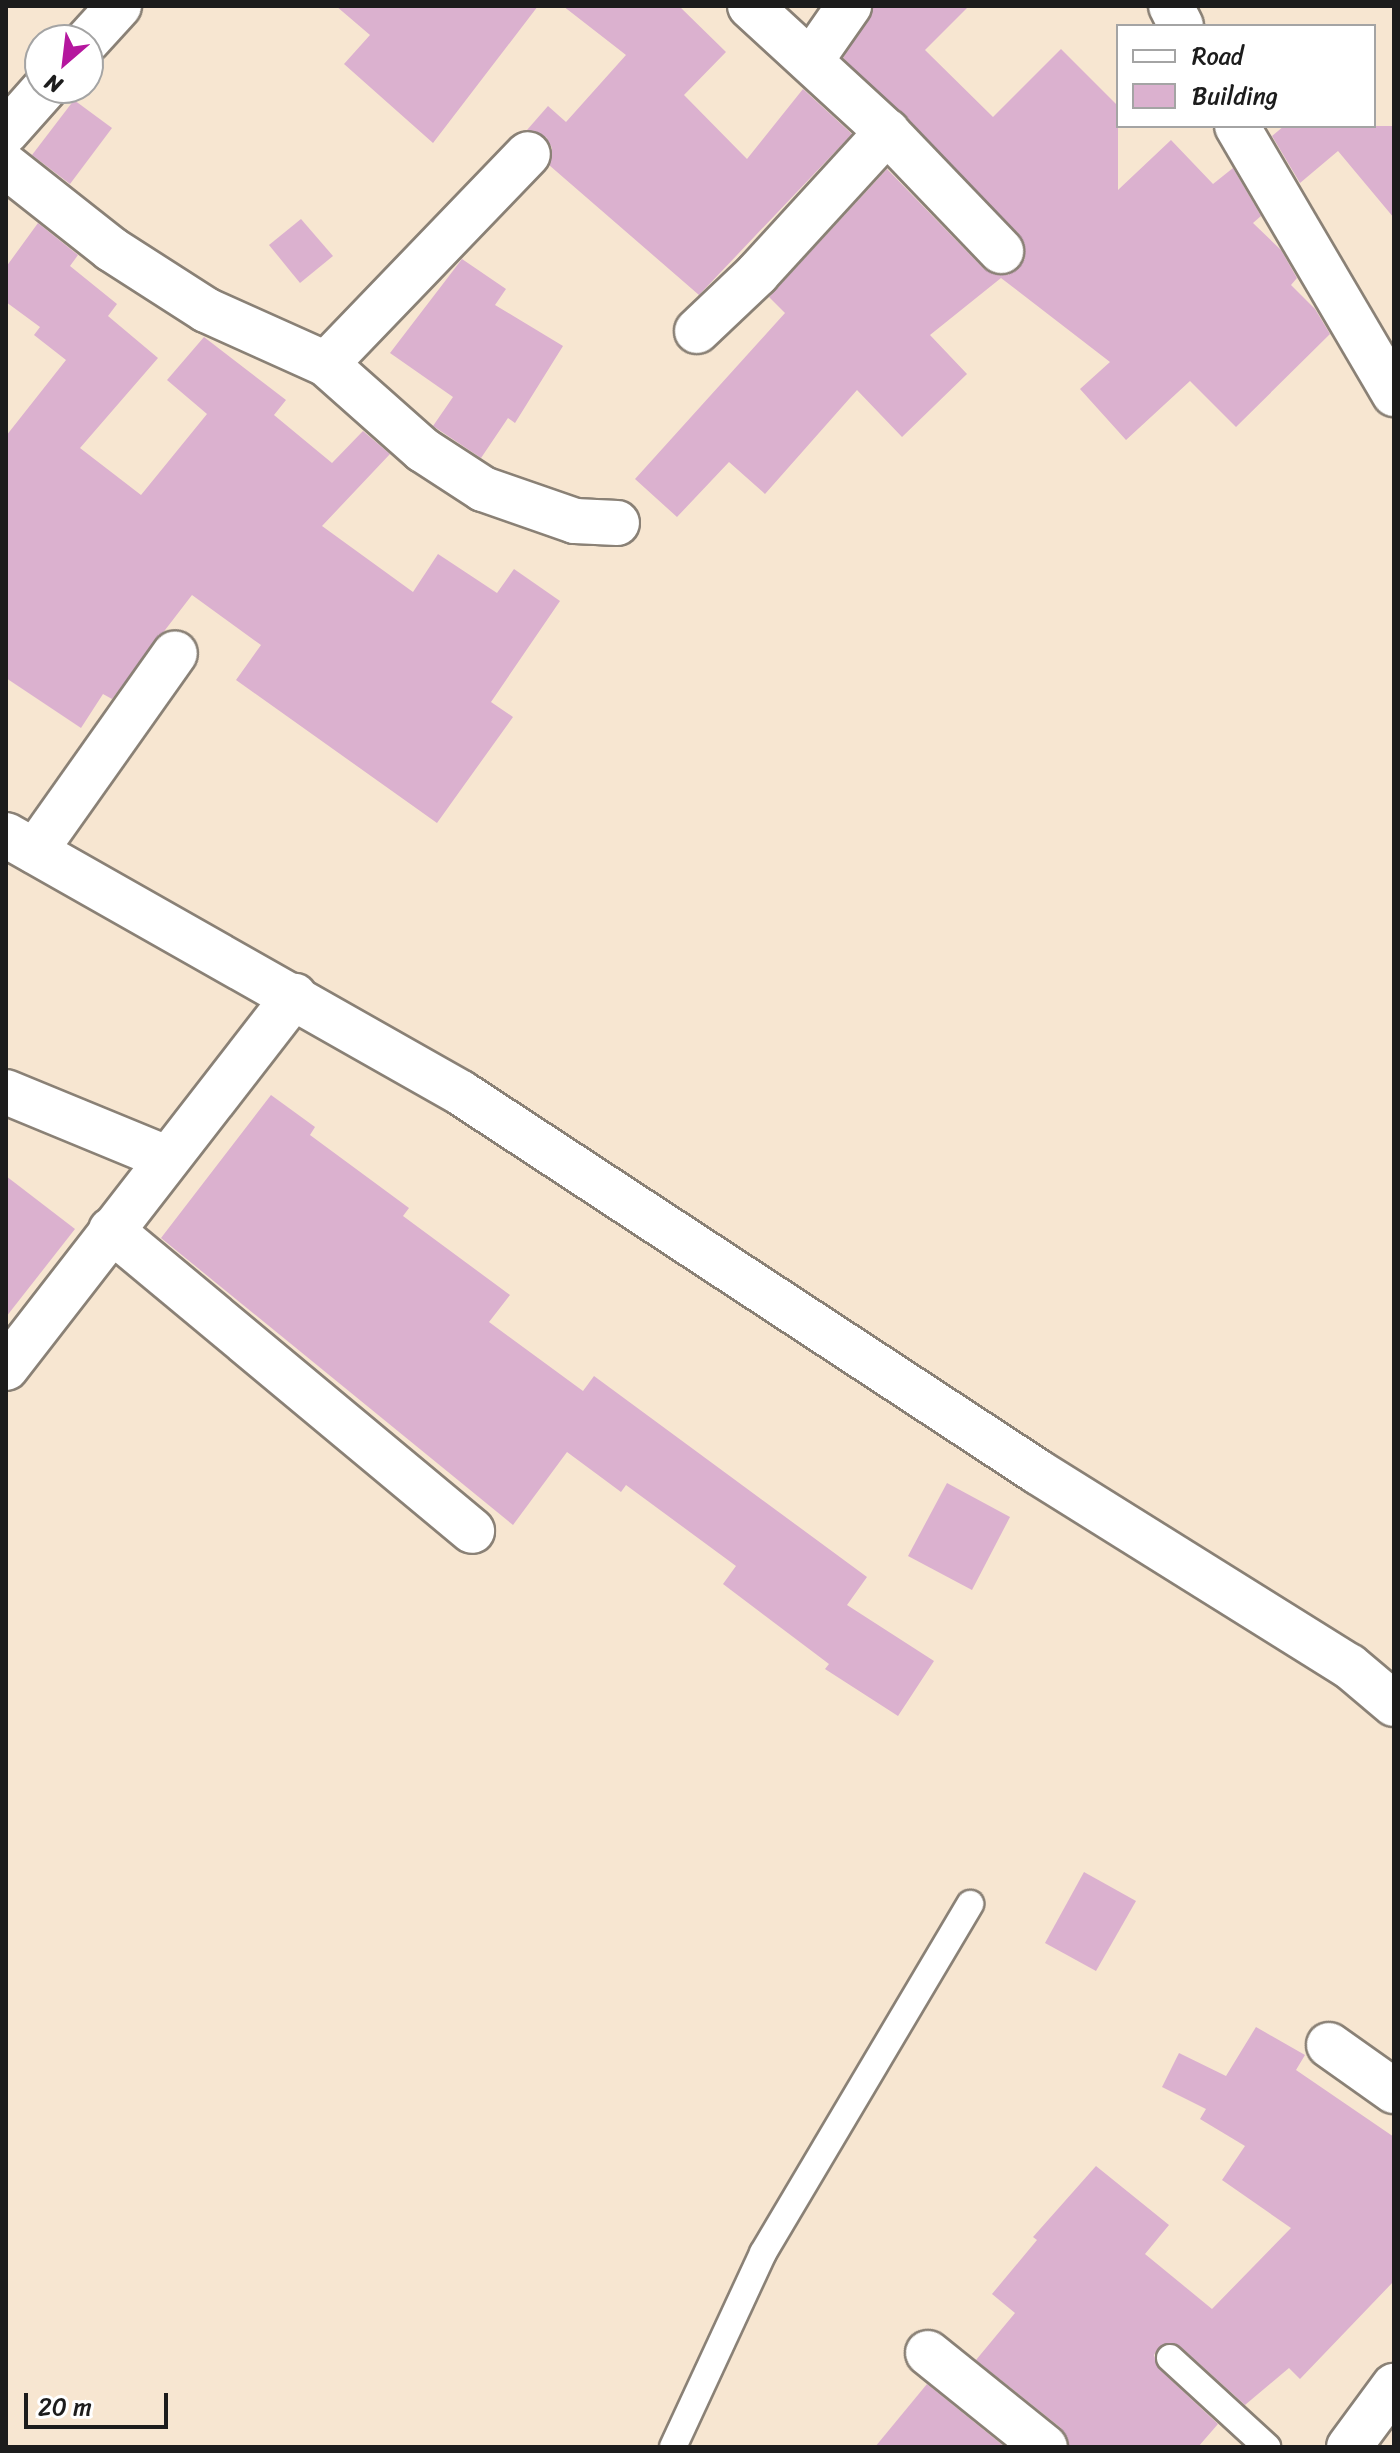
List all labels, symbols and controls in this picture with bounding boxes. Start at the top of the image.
north arrow [24,24,104,104]
legend [1116,24,1376,128]
text: Road [1192,35,1243,77]
text: N [38,63,69,105]
text: Building [1192,75,1278,117]
scale bar [28,2377,172,2427]
text: 20 m [38,2386,92,2428]

